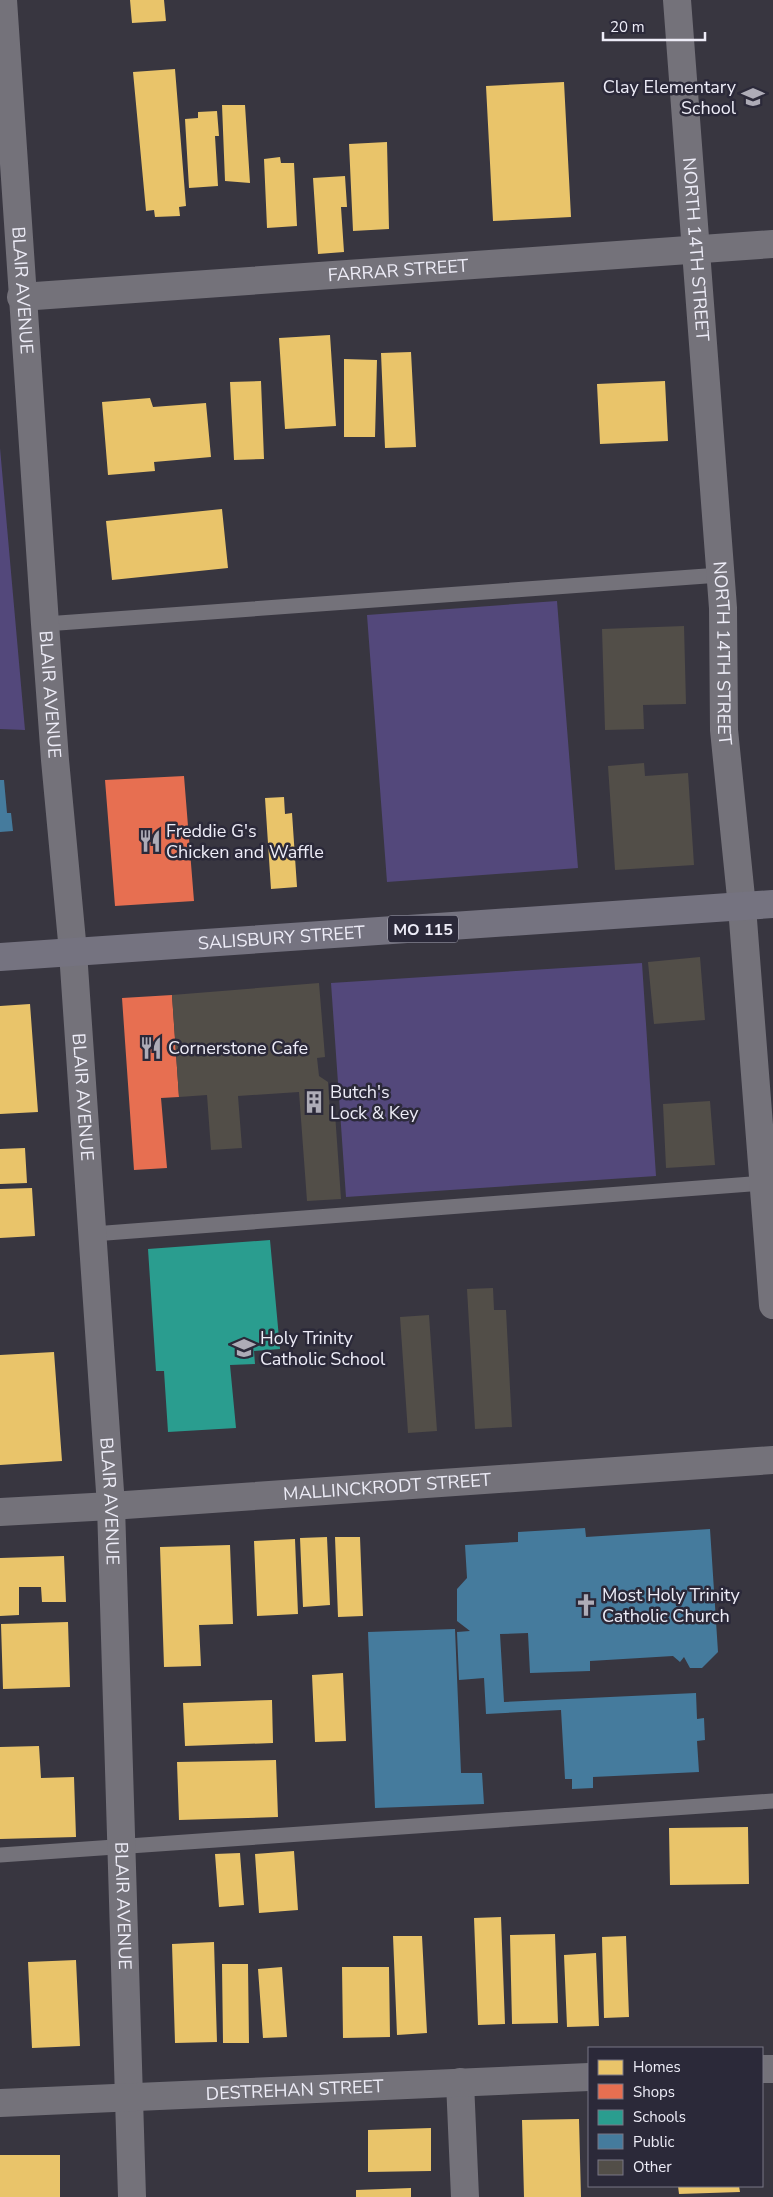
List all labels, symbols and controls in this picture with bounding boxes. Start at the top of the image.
scale bar [603,10,706,42]
text: 20 m [610,17,645,37]
place label: Clay Elementary School [603,75,737,120]
school or university icon: Clay Elementary School [740,84,766,110]
street label: NORTH 14TH STREET [677,157,715,342]
street label: BLAIR AVENUE [6,226,39,355]
street label: FARRAR STREET [327,253,469,287]
street label: NORTH 14TH STREET [708,560,738,747]
street label: BLAIR AVENUE [34,630,67,759]
place label: Freddie G's Chicken and Waffle [166,819,324,864]
restaurant icon: Freddie G's Chicken and Waffle [137,828,163,854]
road number: MO 115 [388,916,458,942]
street label: SALISBURY STREET [197,920,366,955]
street label: BLAIR AVENUE [67,1032,99,1162]
restaurant icon: Cornerstone Cafe [138,1035,164,1061]
place label: Cornerstone Cafe [168,1036,308,1060]
place label: Butch's Lock & Key [330,1080,419,1125]
building icon: Butch's Lock & Key [301,1089,327,1115]
place label: Holy Trinity Catholic School [260,1326,386,1371]
school or university icon: Holy Trinity Catholic School [231,1335,257,1361]
street label: BLAIR AVENUE [94,1436,125,1565]
street label: MALLINCKRODT STREET [282,1468,492,1506]
place label: Most Holy Trinity Catholic Church [602,1583,740,1628]
church icon: Most Holy Trinity Catholic Church [573,1592,599,1618]
street label: BLAIR AVENUE [109,1842,137,1970]
legend [588,2047,763,2187]
text: Homes [633,2057,681,2077]
street label: DESTREHAN STREET [205,2074,384,2106]
text: Shops [633,2082,675,2102]
text: Schools [633,2107,686,2127]
text: Public [633,2132,674,2152]
text: Other [633,2157,672,2177]

